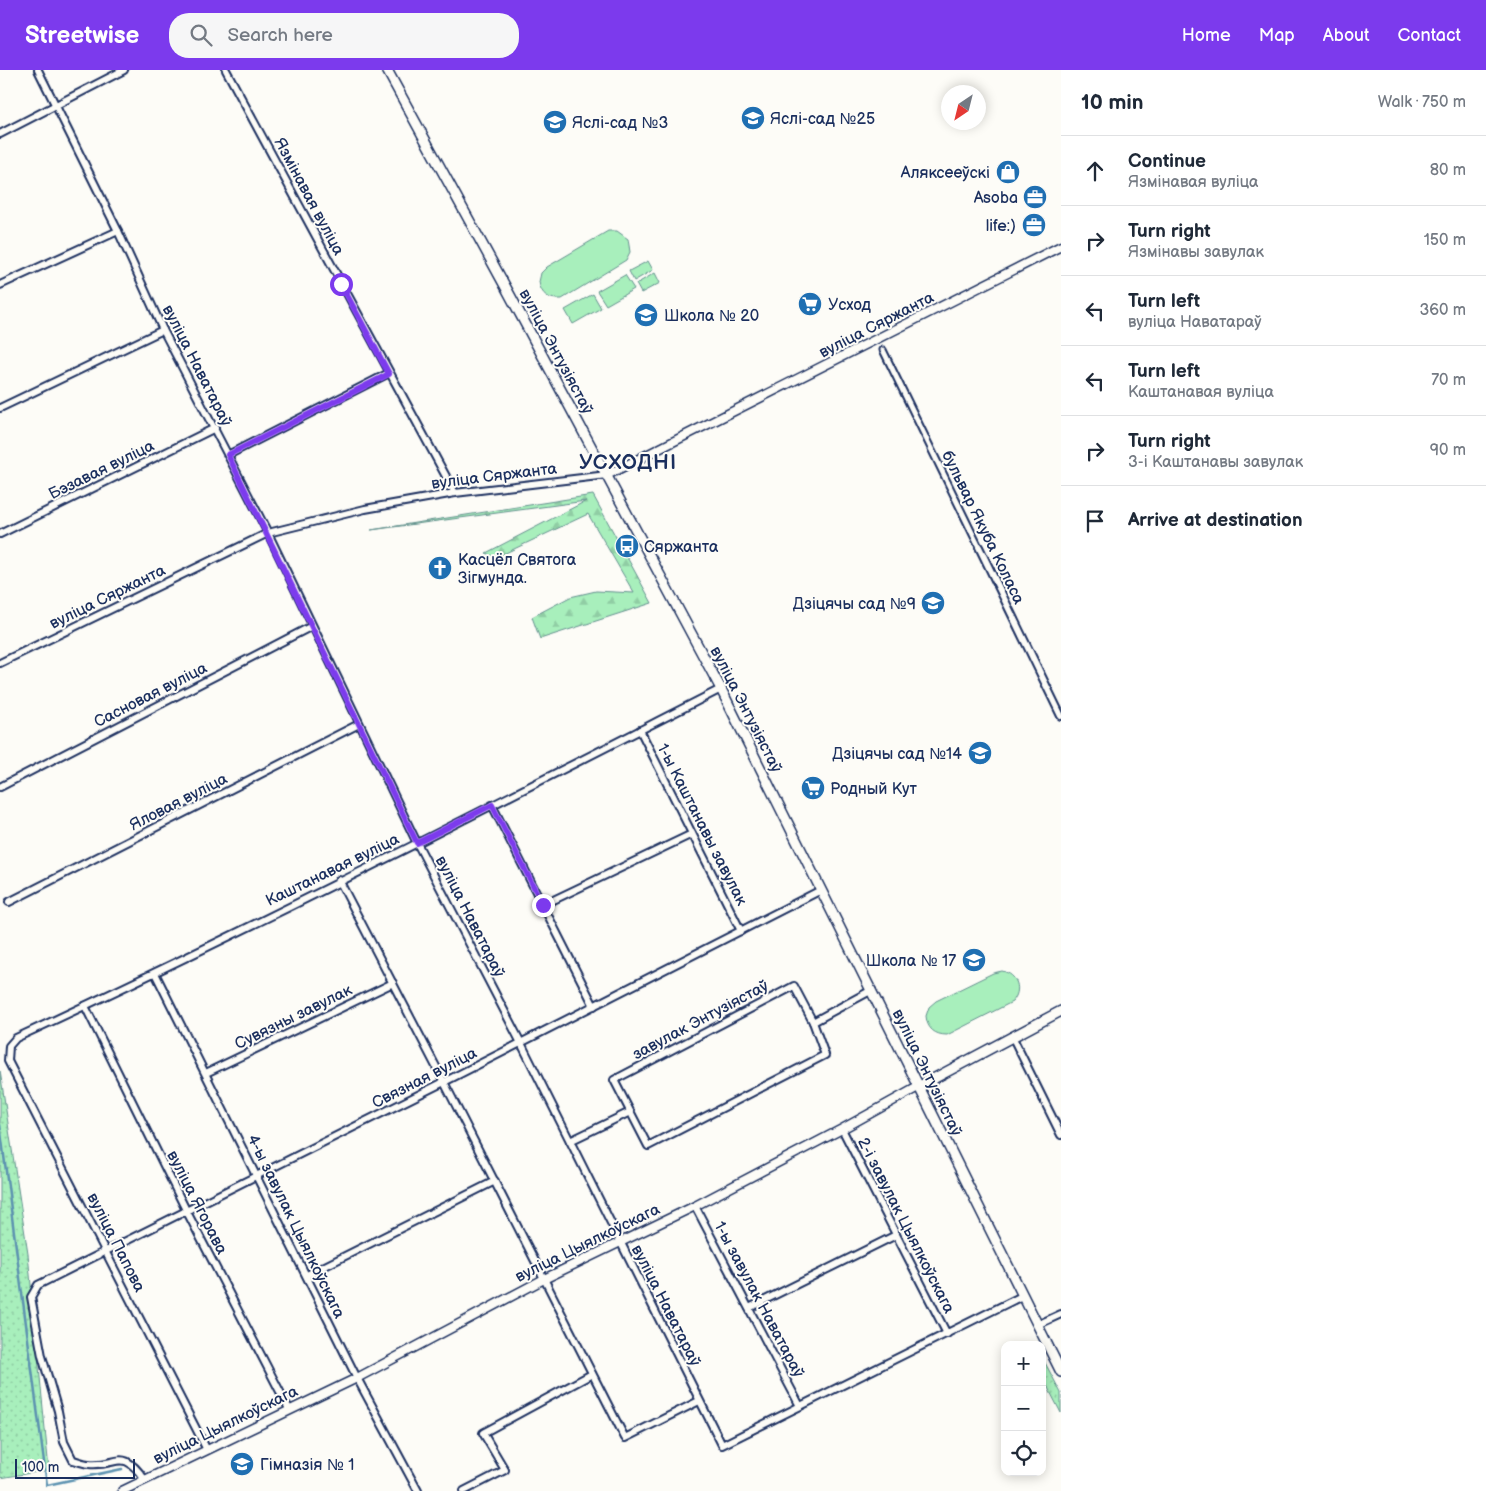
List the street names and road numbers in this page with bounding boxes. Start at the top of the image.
street label: Язмінавая вуліца [270,135,348,259]
street label: вуліца Энтузіястаў [515,286,597,418]
street label: вуліца Сяржанта [816,288,938,362]
street label: вуліца Наватараў [158,302,236,430]
street label: Бэзавая вуліца [46,436,158,504]
street label: бульвар Якуба Коласа [937,448,1028,608]
street label: вуліца Сяржанта [430,459,559,494]
street label: вуліца Сяржанта [47,561,169,634]
street label: вуліца Энтузіястаў [706,643,786,776]
street label: Сасновая вуліца [91,658,211,732]
street label: 1-ы Каштанавы завулак [653,741,751,909]
street label: Яловая вуліца [127,769,231,835]
street label: Каштанавая вуліца [263,830,403,911]
street label: вуліца Наватараў [431,853,509,981]
street label: завулак Энтузіястаў [629,976,773,1064]
street label: Сувязны завулак [232,981,356,1054]
street label: вуліца Энтузіястаў [888,1006,966,1140]
street label: Связная вуліца [369,1043,481,1113]
street label: 4-ы завулак Цыялкоўскага [243,1132,349,1322]
street label: 2-і завулак Цыялкоўскага [853,1135,959,1317]
street label: вуліца Ягорава [162,1148,231,1258]
street label: вуліца Папова [82,1190,149,1296]
street label: вуліца Цыялкоўскага [512,1200,664,1287]
street label: 1-ы завулак Наватараў [710,1219,808,1381]
street label: вуліца Наватараў [627,1242,705,1370]
street label: вуліца Цыялкоўскага [150,1382,302,1469]

